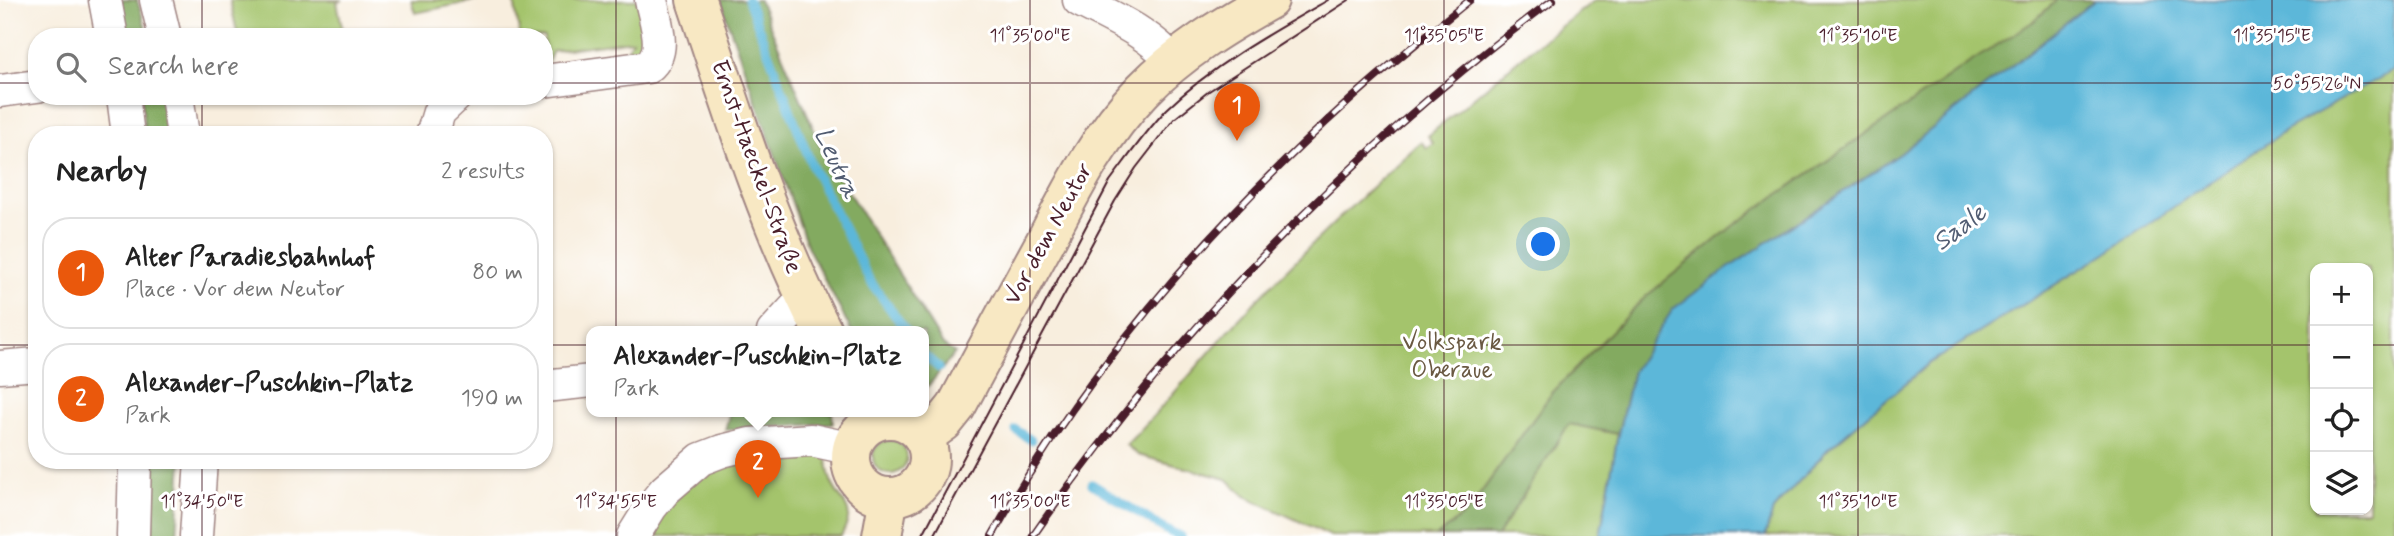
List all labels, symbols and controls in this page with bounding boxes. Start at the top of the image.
text: 11°35'00"E [990,24,1070,48]
text: 11°35'05"E [1404,24,1484,48]
text: 11°35'10"E [1819,24,1897,48]
text: 11°35'15"E [2233,24,2311,48]
search box [28,28,553,105]
icon: search [52,48,90,86]
text: Search here [108,50,239,84]
street label: Ernst-Haeckel-Straße [703,56,809,278]
text: 50°55'26"N [2273,72,2361,96]
pin: 1 [1214,83,1260,141]
water label: Leutra [805,122,867,205]
text: Nearby [56,152,147,191]
text: 2 results [441,157,525,187]
street label: Vor dem Neutor [997,157,1101,311]
water label: Saale [1926,196,1994,259]
your location [1526,227,1560,261]
text: Alter Paradiesbahnhof [125,241,375,275]
text: 1 [76,258,86,288]
text: 80 m [472,258,523,288]
map controls [2310,263,2373,515]
button: + [2310,263,2373,326]
text: Place · Vor dem Neutor [125,275,345,305]
popup [586,326,929,417]
button: − [2310,326,2373,389]
park label: Volkspark Oberaue [1402,327,1502,386]
text: Alexander-Puschkin-Platz [613,340,902,374]
text: Alexander-Puschkin-Platz [125,367,413,401]
text: Park [613,374,659,404]
text: 2 [75,384,87,414]
text: 190 m [461,384,523,414]
button: locate [2310,389,2373,452]
text: Park [125,401,171,431]
pin: 2 [735,440,781,498]
button: layers [2310,452,2373,515]
text: 11°34'50"E [161,490,243,514]
text: 11°34'55"E [575,490,657,514]
text: 11°35'00"E [990,490,1070,514]
text: 11°35'05"E [1404,490,1484,514]
text: 11°35'10"E [1819,490,1897,514]

